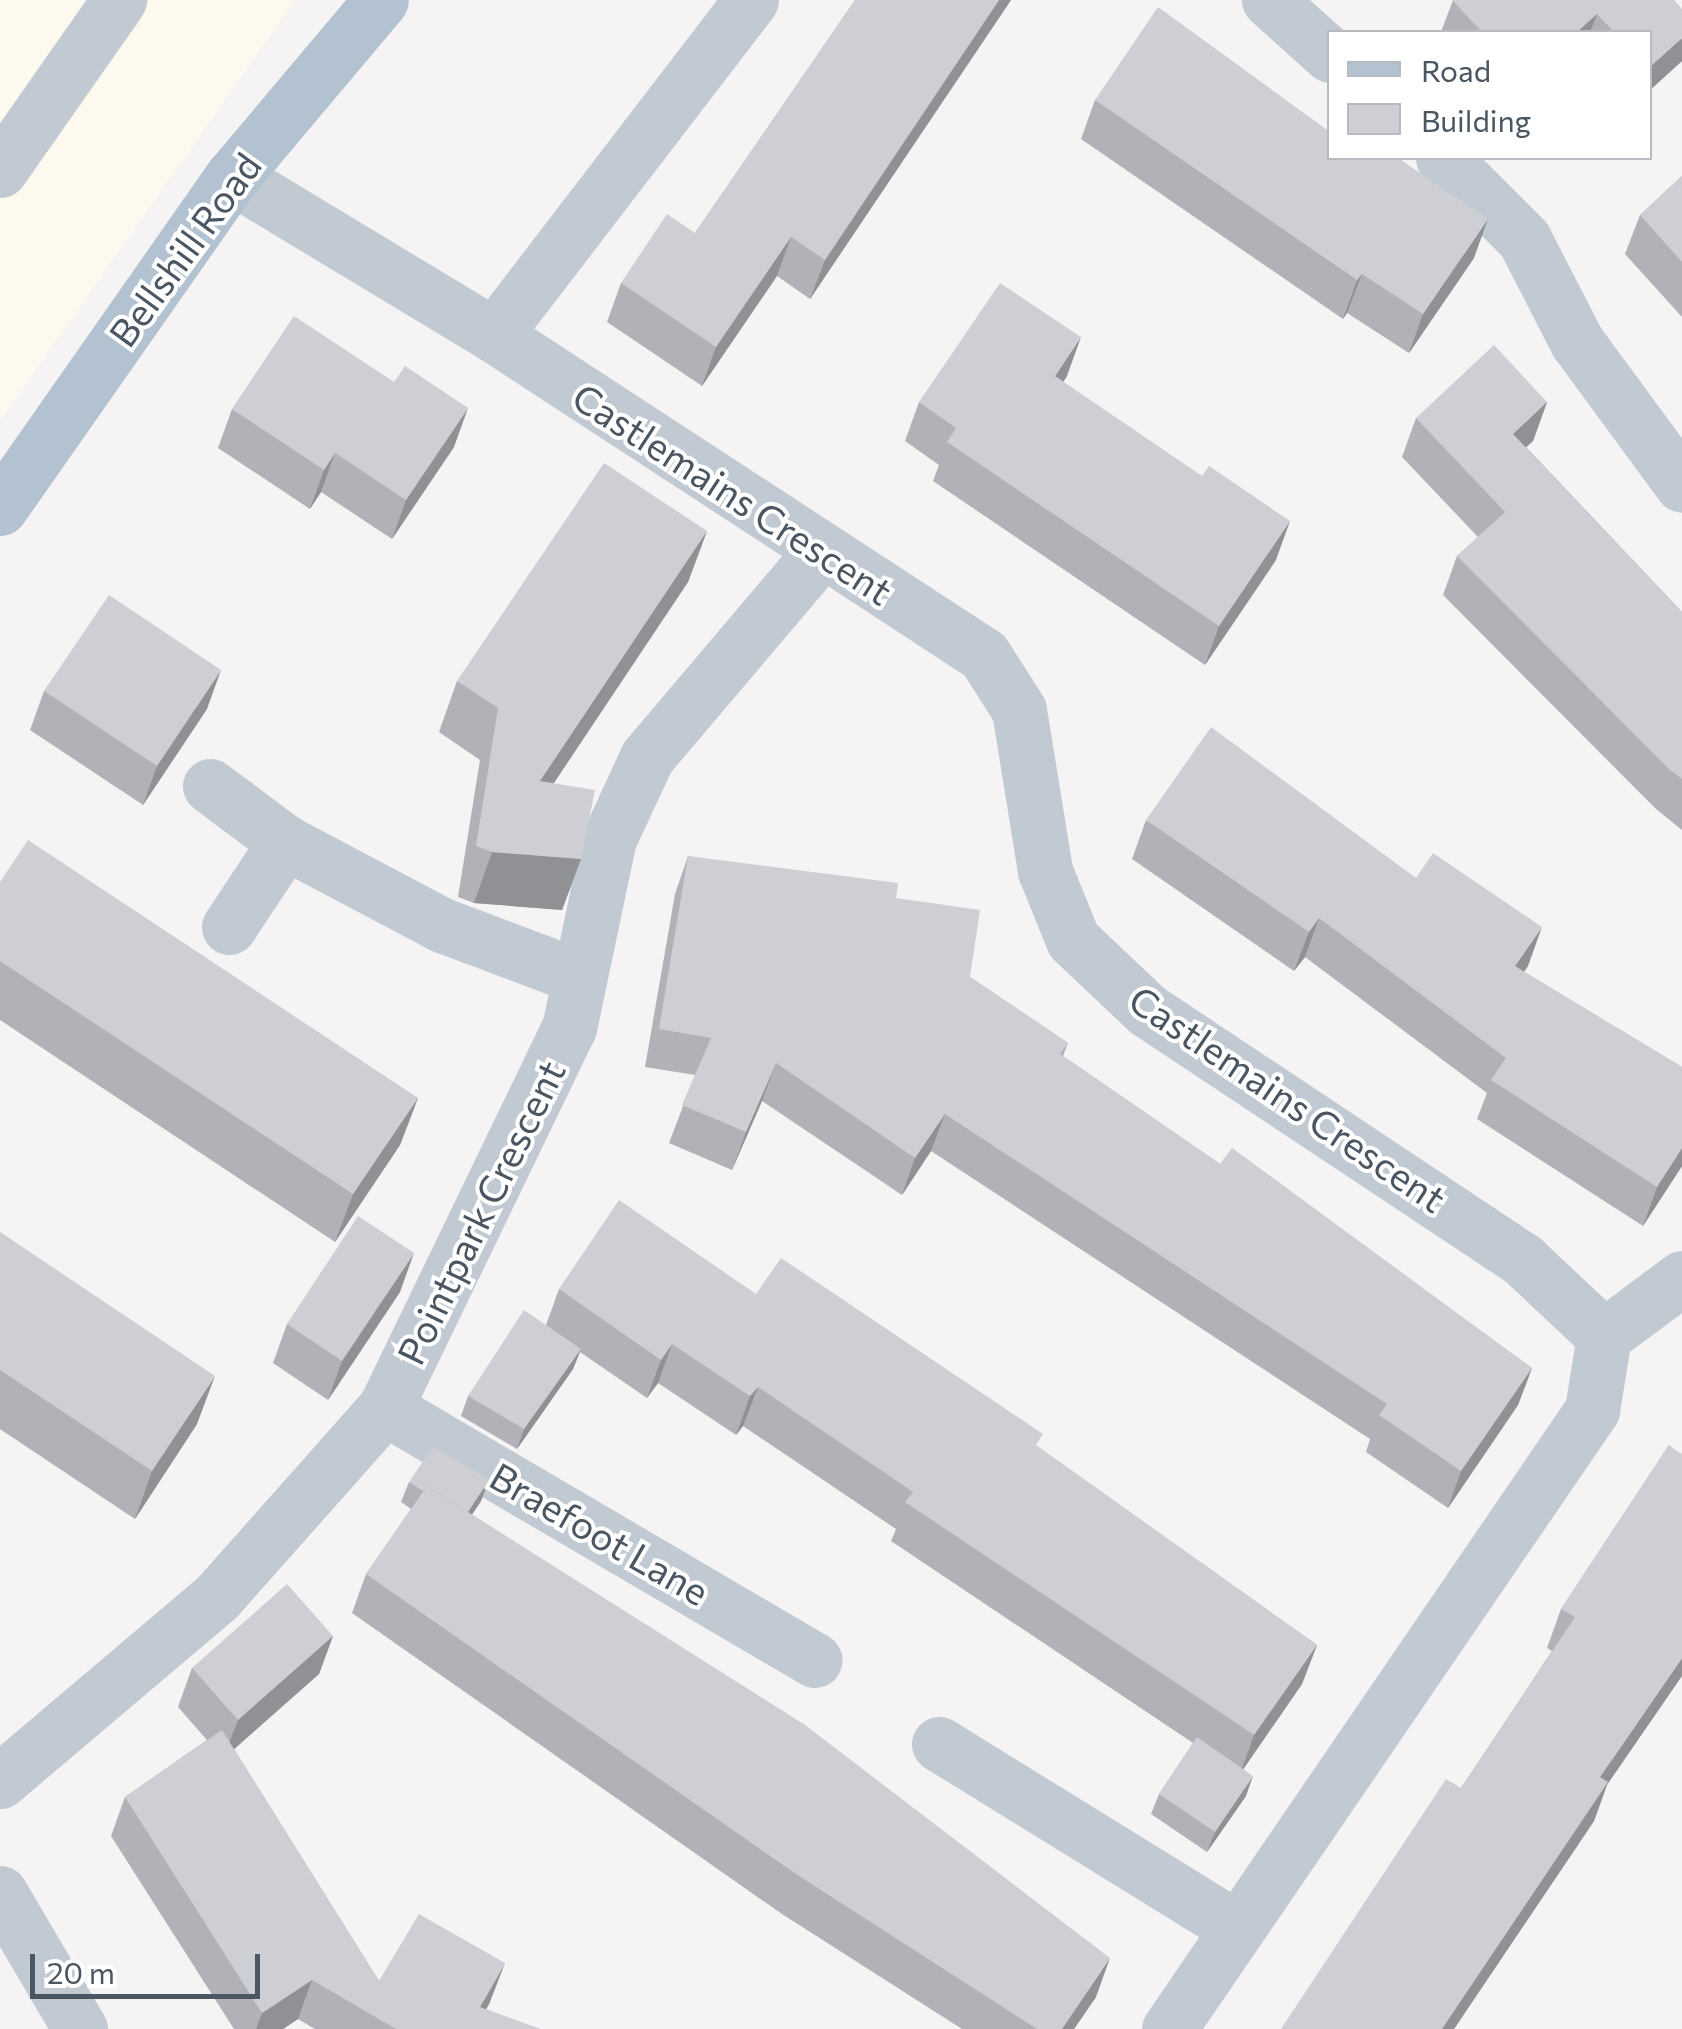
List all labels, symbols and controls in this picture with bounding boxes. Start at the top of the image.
legend [1327,30,1652,160]
text: Road [1421,51,1491,88]
text: Building [1421,101,1531,138]
street label: Bellshill Road [99,143,269,355]
street label: Castlemains Crescent [565,373,901,613]
street label: Castlemains Crescent [1121,975,1455,1221]
street label: Pointpark Crescent [387,1053,573,1371]
street label: Braefoot Lane [483,1452,717,1614]
scale bar [35,1934,265,1996]
text: 20 m [47,1953,115,1990]

